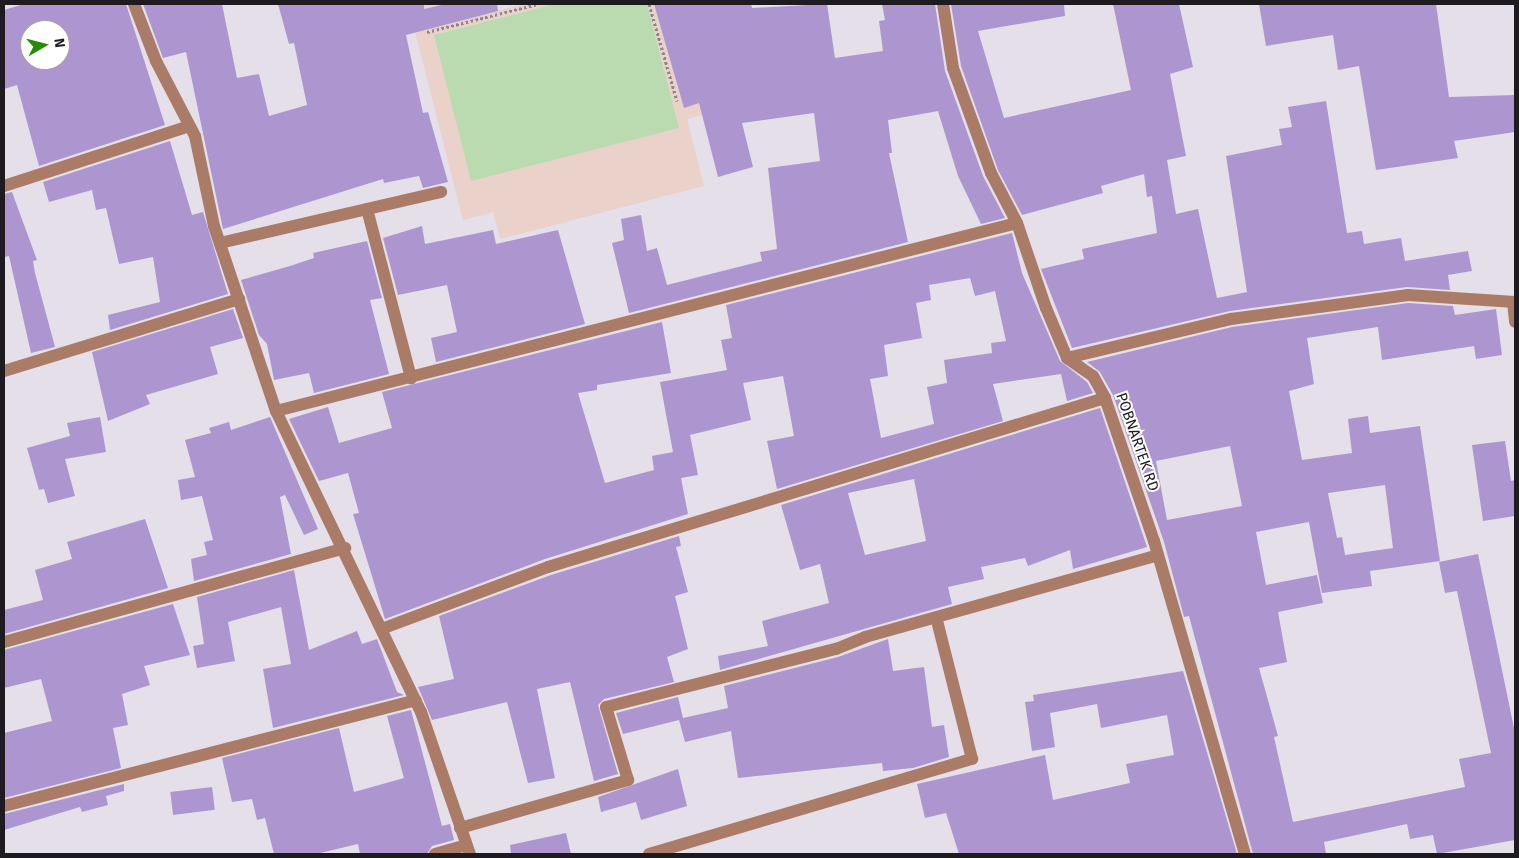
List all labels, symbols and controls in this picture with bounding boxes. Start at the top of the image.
north arrow [20,20,70,70]
text: N [50,37,68,49]
street label: POBNARTEK RD [1112,390,1162,494]

